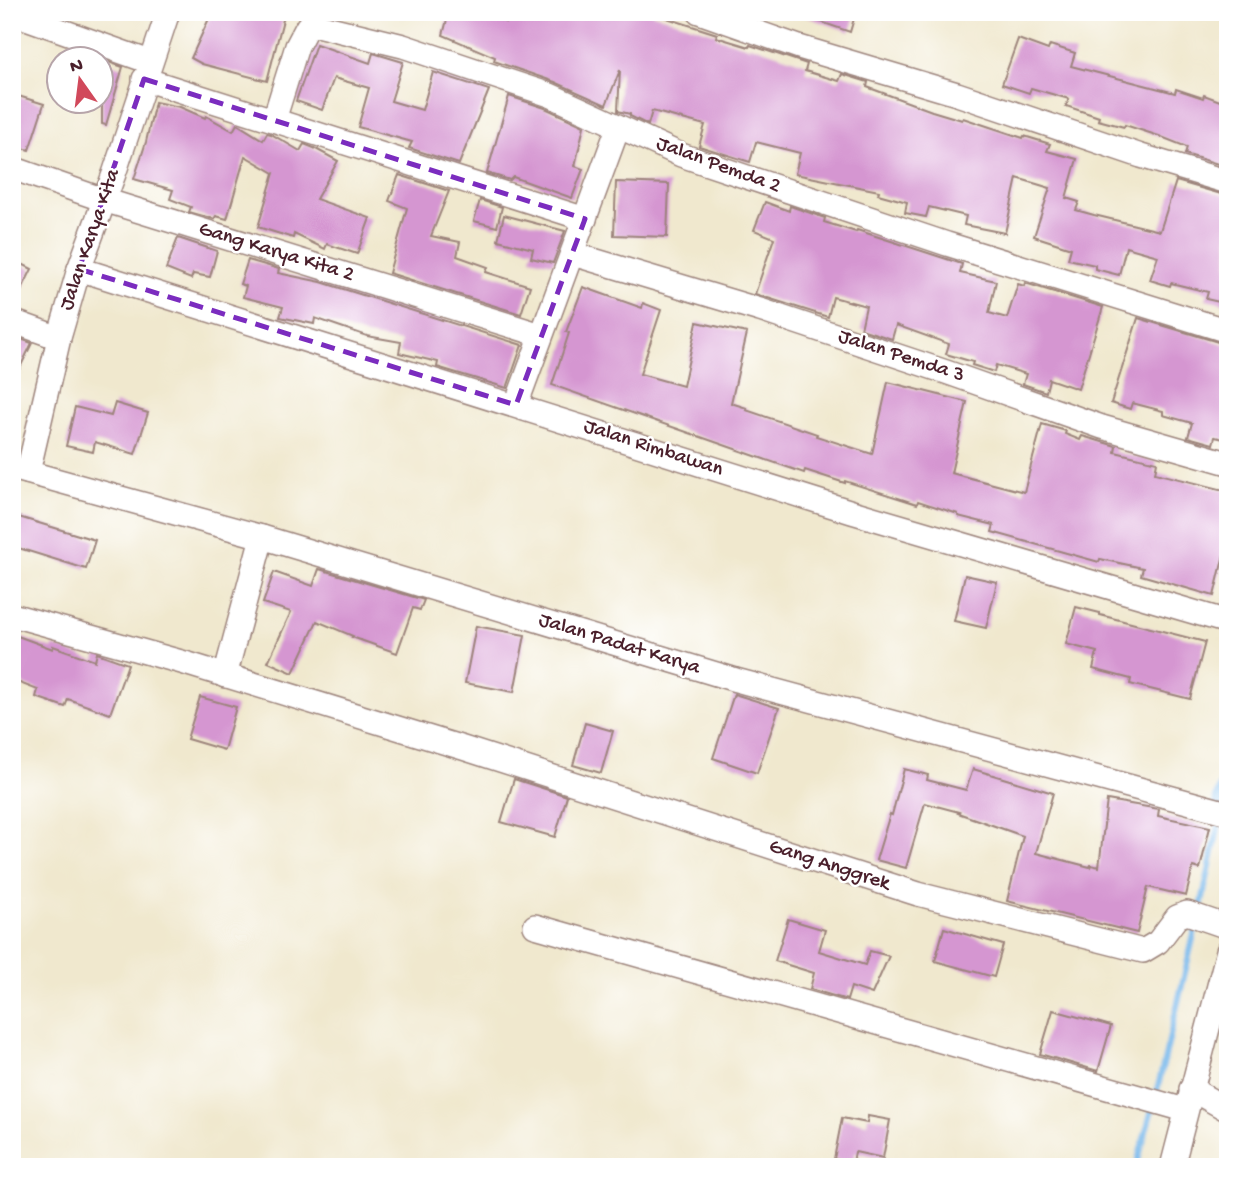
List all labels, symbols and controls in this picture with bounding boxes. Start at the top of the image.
north arrow [46,46,116,116]
text: N [68,54,86,80]
street label: Jalan Pemda 2 [652,132,784,200]
street label: Jalan Karya Kita [55,165,127,314]
street label: Gang Karya Kita 2 [195,218,357,288]
street label: Jalan Pemda 3 [835,325,967,389]
street label: Jalan Rimbawan [580,415,726,483]
street label: Jalan Padat Karya [535,609,704,682]
street label: Gang Anggrek [765,835,895,898]

